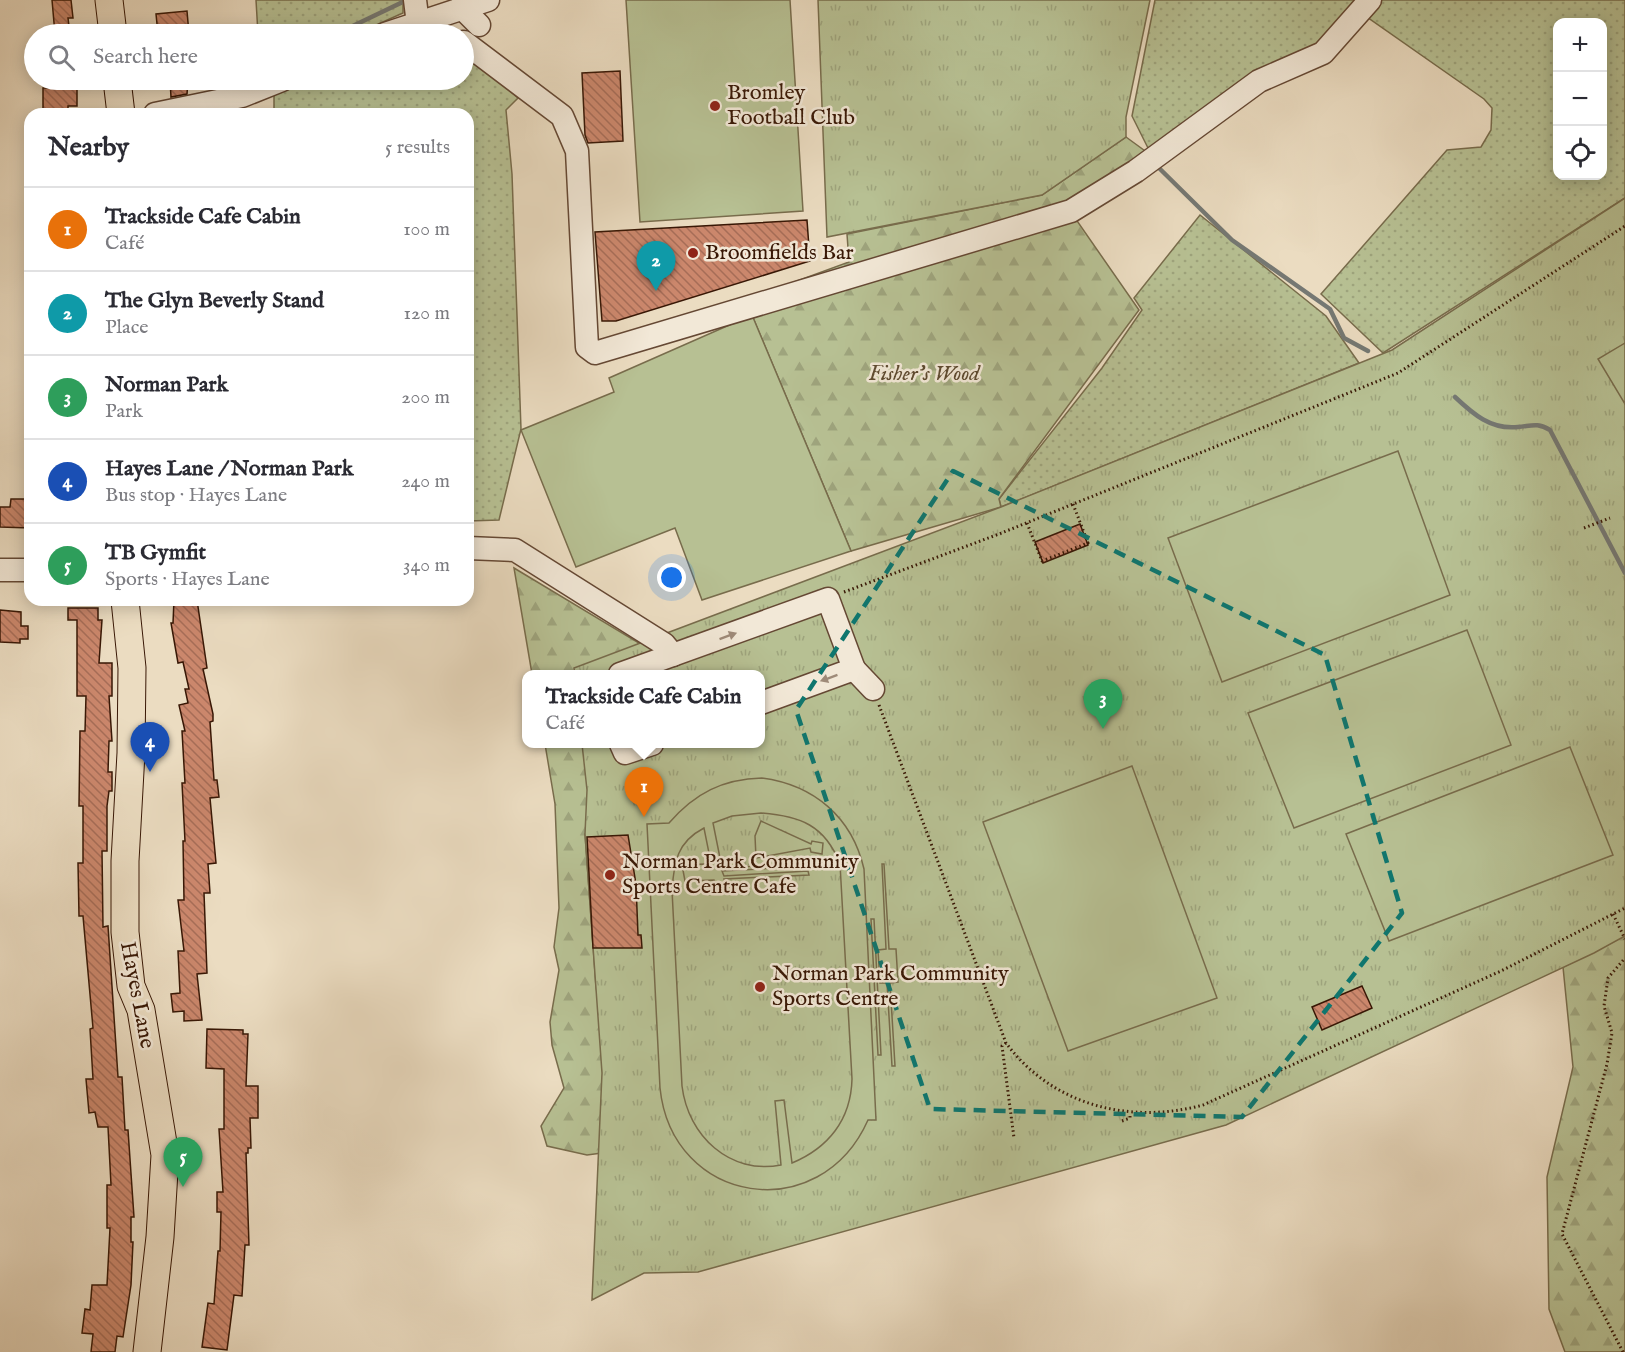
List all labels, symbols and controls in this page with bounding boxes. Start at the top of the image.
map controls [1553,18,1607,180]
button: + [1553,18,1607,72]
search box [24,24,474,90]
icon: search [45,41,78,74]
text: Search here [93,43,198,71]
button: − [1553,72,1607,126]
place label: Bromley Football Club [727,79,855,132]
marker: Bromley Football Club [708,99,722,113]
button: locate [1553,126,1607,180]
text: Nearby [48,131,129,164]
text: 5 results [385,135,450,160]
text: Trackside Cafe Cabin [105,203,301,231]
text: 1 [64,217,71,242]
text: 100 m [403,217,450,242]
text: Café [105,231,144,256]
place label: Broomfields Bar [705,239,854,267]
pin: 2 [636,242,676,291]
marker: Broomfields Bar [686,246,700,260]
text: The Glyn Beverly Stand [105,287,324,315]
text: 2 [63,301,72,326]
text: 120 m [404,301,450,326]
text: Place [105,315,148,340]
park label: Fisher's Wood [868,360,981,388]
text: Norman Park [105,371,228,399]
text: 3 [64,385,71,410]
text: 200 m [401,385,450,410]
text: Park [105,399,143,424]
text: Hayes Lane / Norman Park [105,455,354,483]
text: 4 [63,469,72,494]
text: 240 m [401,469,450,494]
text: Bus stop · Hayes Lane [105,483,287,508]
text: TB Gymfit [105,539,206,567]
text: 5 [64,553,71,578]
text: 340 m [403,553,450,578]
your location [657,563,686,592]
text: Sports · Hayes Lane [105,567,270,592]
one-way arrow [720,630,738,640]
popup [522,670,765,748]
one-way arrow [820,674,838,683]
pin: 3 [1084,680,1122,729]
text: Trackside Cafe Cabin [546,683,741,711]
text: Café [546,711,585,736]
pin: 4 [130,722,170,772]
pin: 1 [624,768,664,817]
place label: Norman Park Community Sports Centre Cafe [622,848,859,901]
marker: Norman Park Community Sports Centre Cafe [603,868,617,882]
street label: Hayes Lane [113,939,161,1051]
place label: Norman Park Community Sports Centre [772,960,1009,1013]
marker: Norman Park Community Sports Centre [753,980,767,994]
pin: 5 [164,1138,202,1187]

